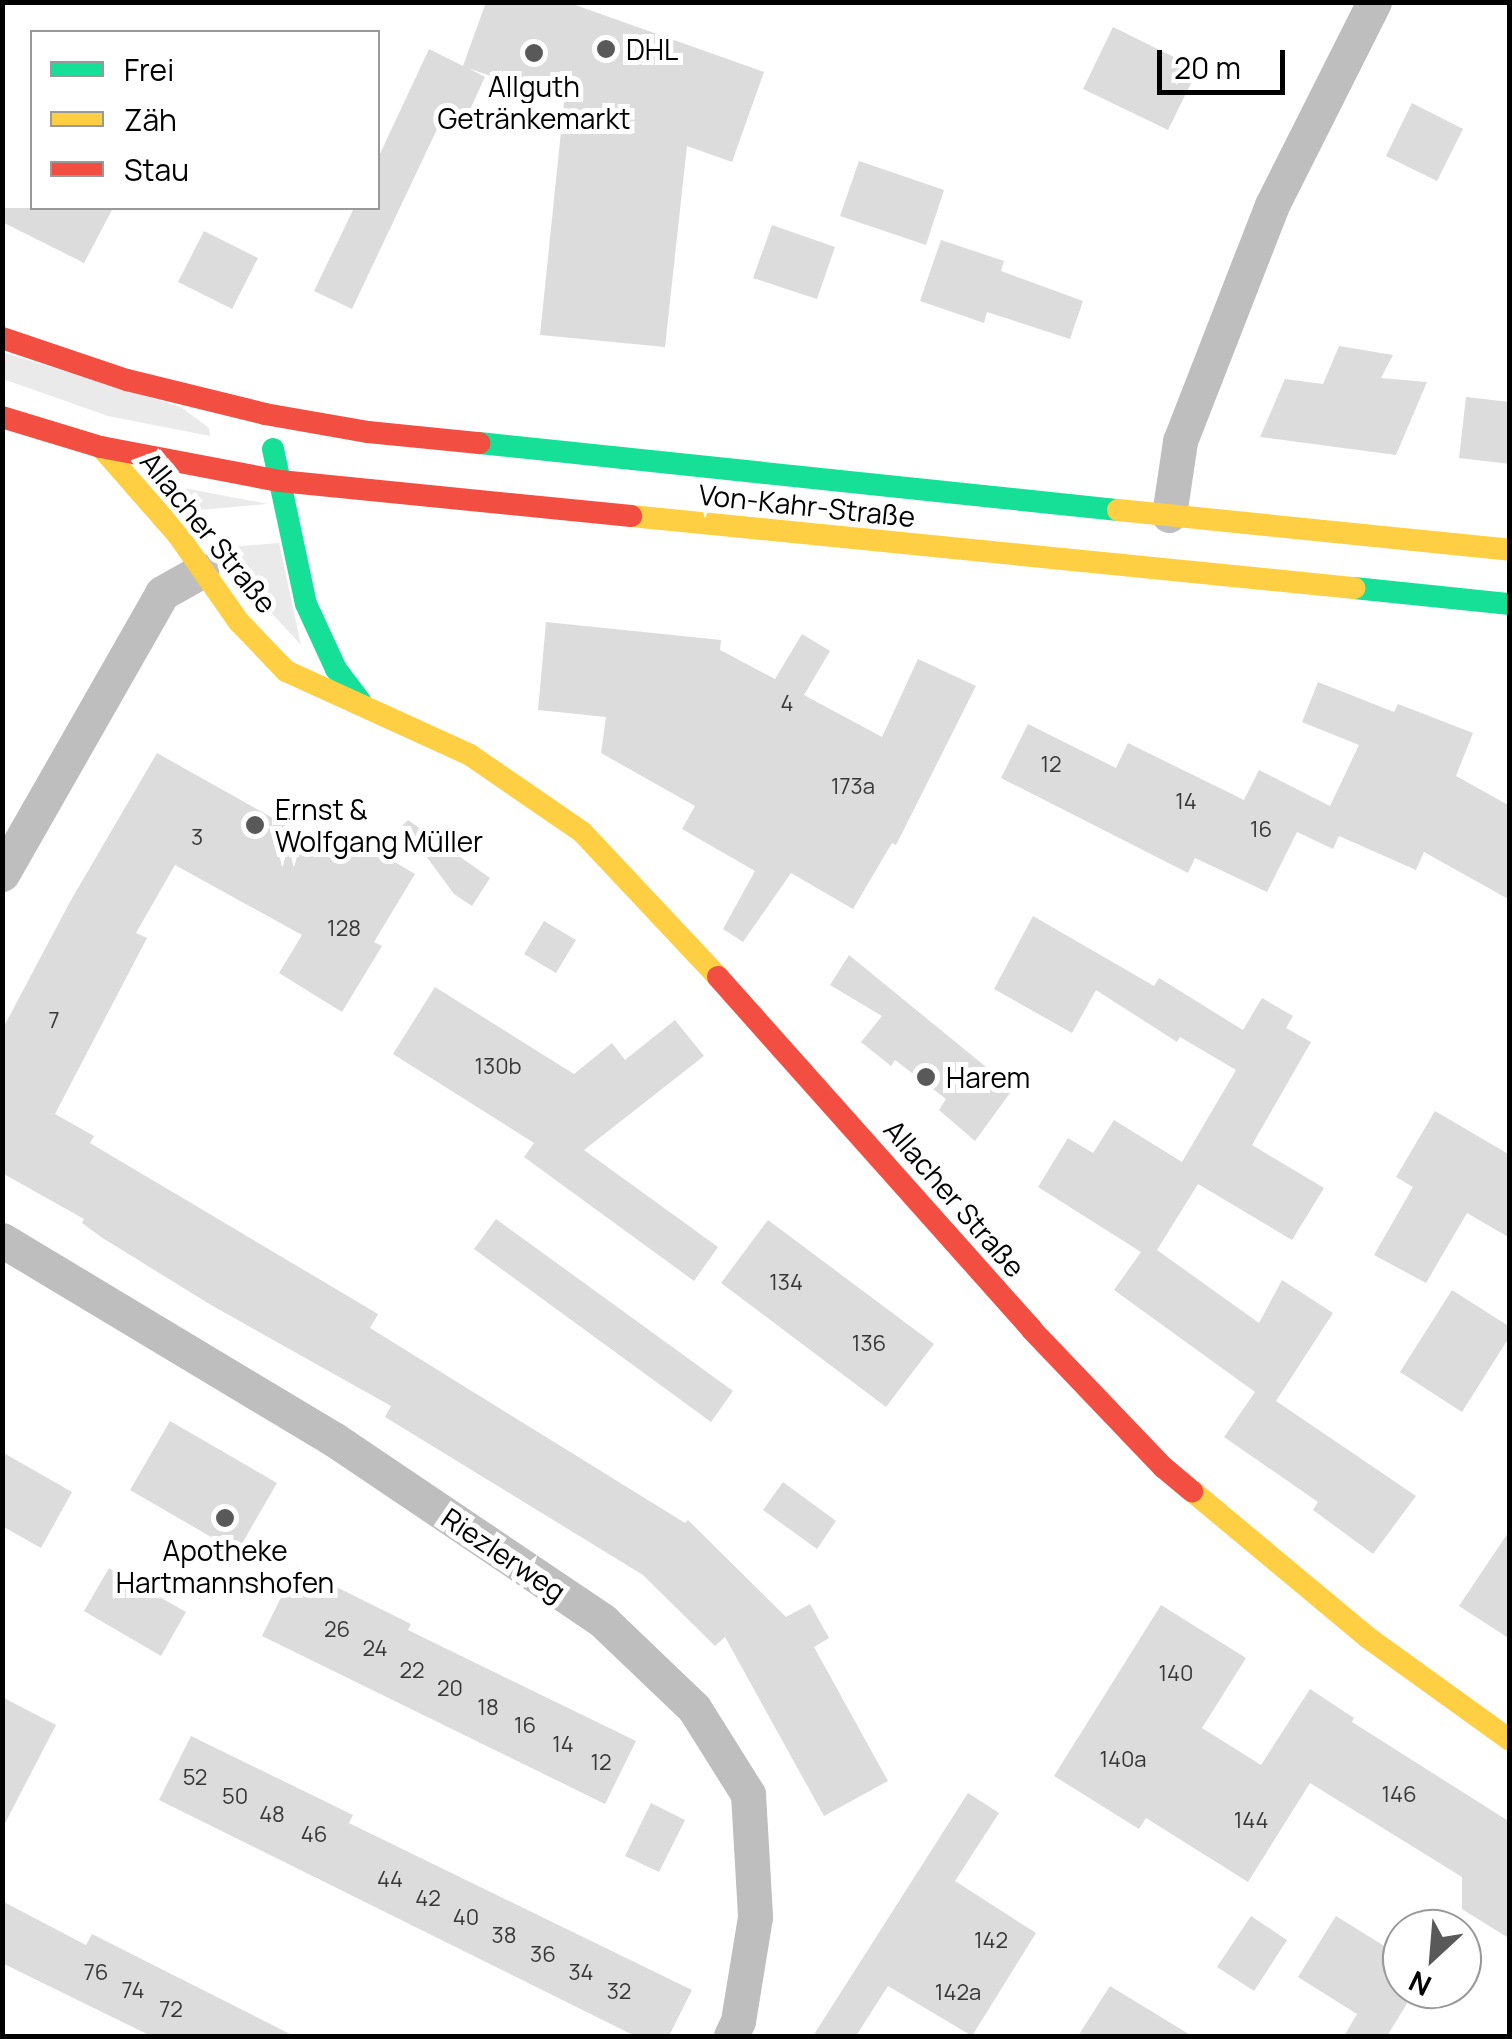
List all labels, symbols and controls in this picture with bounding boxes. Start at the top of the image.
legend [30,30,380,210]
scale bar [1162,30,1290,92]
place label: DHL [626,32,678,66]
marker: DHL [595,38,617,60]
marker: Allguth Getränkemarkt [523,42,545,64]
text: 20 m [1174,47,1241,88]
text: Frei [124,49,174,90]
place label: Allguth Getränkemarkt [437,69,631,135]
text: Zäh [124,99,177,140]
text: Stau [124,149,189,190]
street label: Allacher Straße [134,445,284,619]
street label: Von-Kahr-Straße [697,477,917,533]
house number: 4 [781,691,793,717]
house number: 12 [1040,752,1062,778]
house number: 173a [831,774,875,800]
house number: 14 [1175,789,1197,815]
place label: Ernst & Wolfgang Müller [275,792,483,858]
marker: Ernst & Wolfgang Müller [244,814,266,836]
house number: 16 [1250,817,1272,843]
house number: 3 [191,825,203,851]
house number: 128 [327,916,361,942]
house number: 7 [48,1008,60,1034]
house number: 130b [474,1054,522,1080]
place label: Harem [946,1060,1030,1094]
marker: Harem [915,1066,937,1088]
street label: Allacher Straße [878,1113,1032,1283]
house number: 134 [769,1270,803,1296]
house number: 136 [852,1331,886,1357]
street label: Riezlerweg [436,1500,572,1608]
marker: Apotheke Hartmannshofen [214,1507,236,1529]
place label: Apotheke Hartmannshofen [116,1533,334,1599]
house number: 26 [324,1617,350,1643]
house number: 24 [362,1636,388,1662]
house number: 22 [399,1658,425,1684]
house number: 140 [1159,1661,1193,1687]
house number: 20 [437,1676,463,1702]
house number: 18 [477,1695,499,1721]
house number: 16 [514,1713,536,1739]
house number: 14 [552,1732,574,1758]
house number: 140a [1099,1747,1147,1773]
house number: 12 [590,1750,612,1776]
house number: 52 [183,1765,207,1791]
house number: 146 [1381,1782,1417,1808]
house number: 50 [222,1784,248,1810]
house number: 48 [259,1802,285,1828]
house number: 144 [1234,1808,1268,1834]
house number: 46 [301,1822,327,1848]
house number: 44 [377,1867,403,1893]
house number: 42 [415,1886,441,1912]
house number: 40 [453,1905,479,1931]
north arrow [1382,1909,1482,2009]
house number: 38 [492,1923,516,1949]
house number: 142 [974,1928,1008,1954]
house number: 36 [530,1942,556,1968]
house number: 76 [84,1960,108,1986]
house number: 34 [568,1960,594,1986]
text: N [1402,1963,1437,2006]
house number: 74 [121,1978,145,2004]
house number: 32 [607,1979,631,2005]
house number: 142a [935,1980,981,2006]
house number: 72 [159,1997,183,2023]

